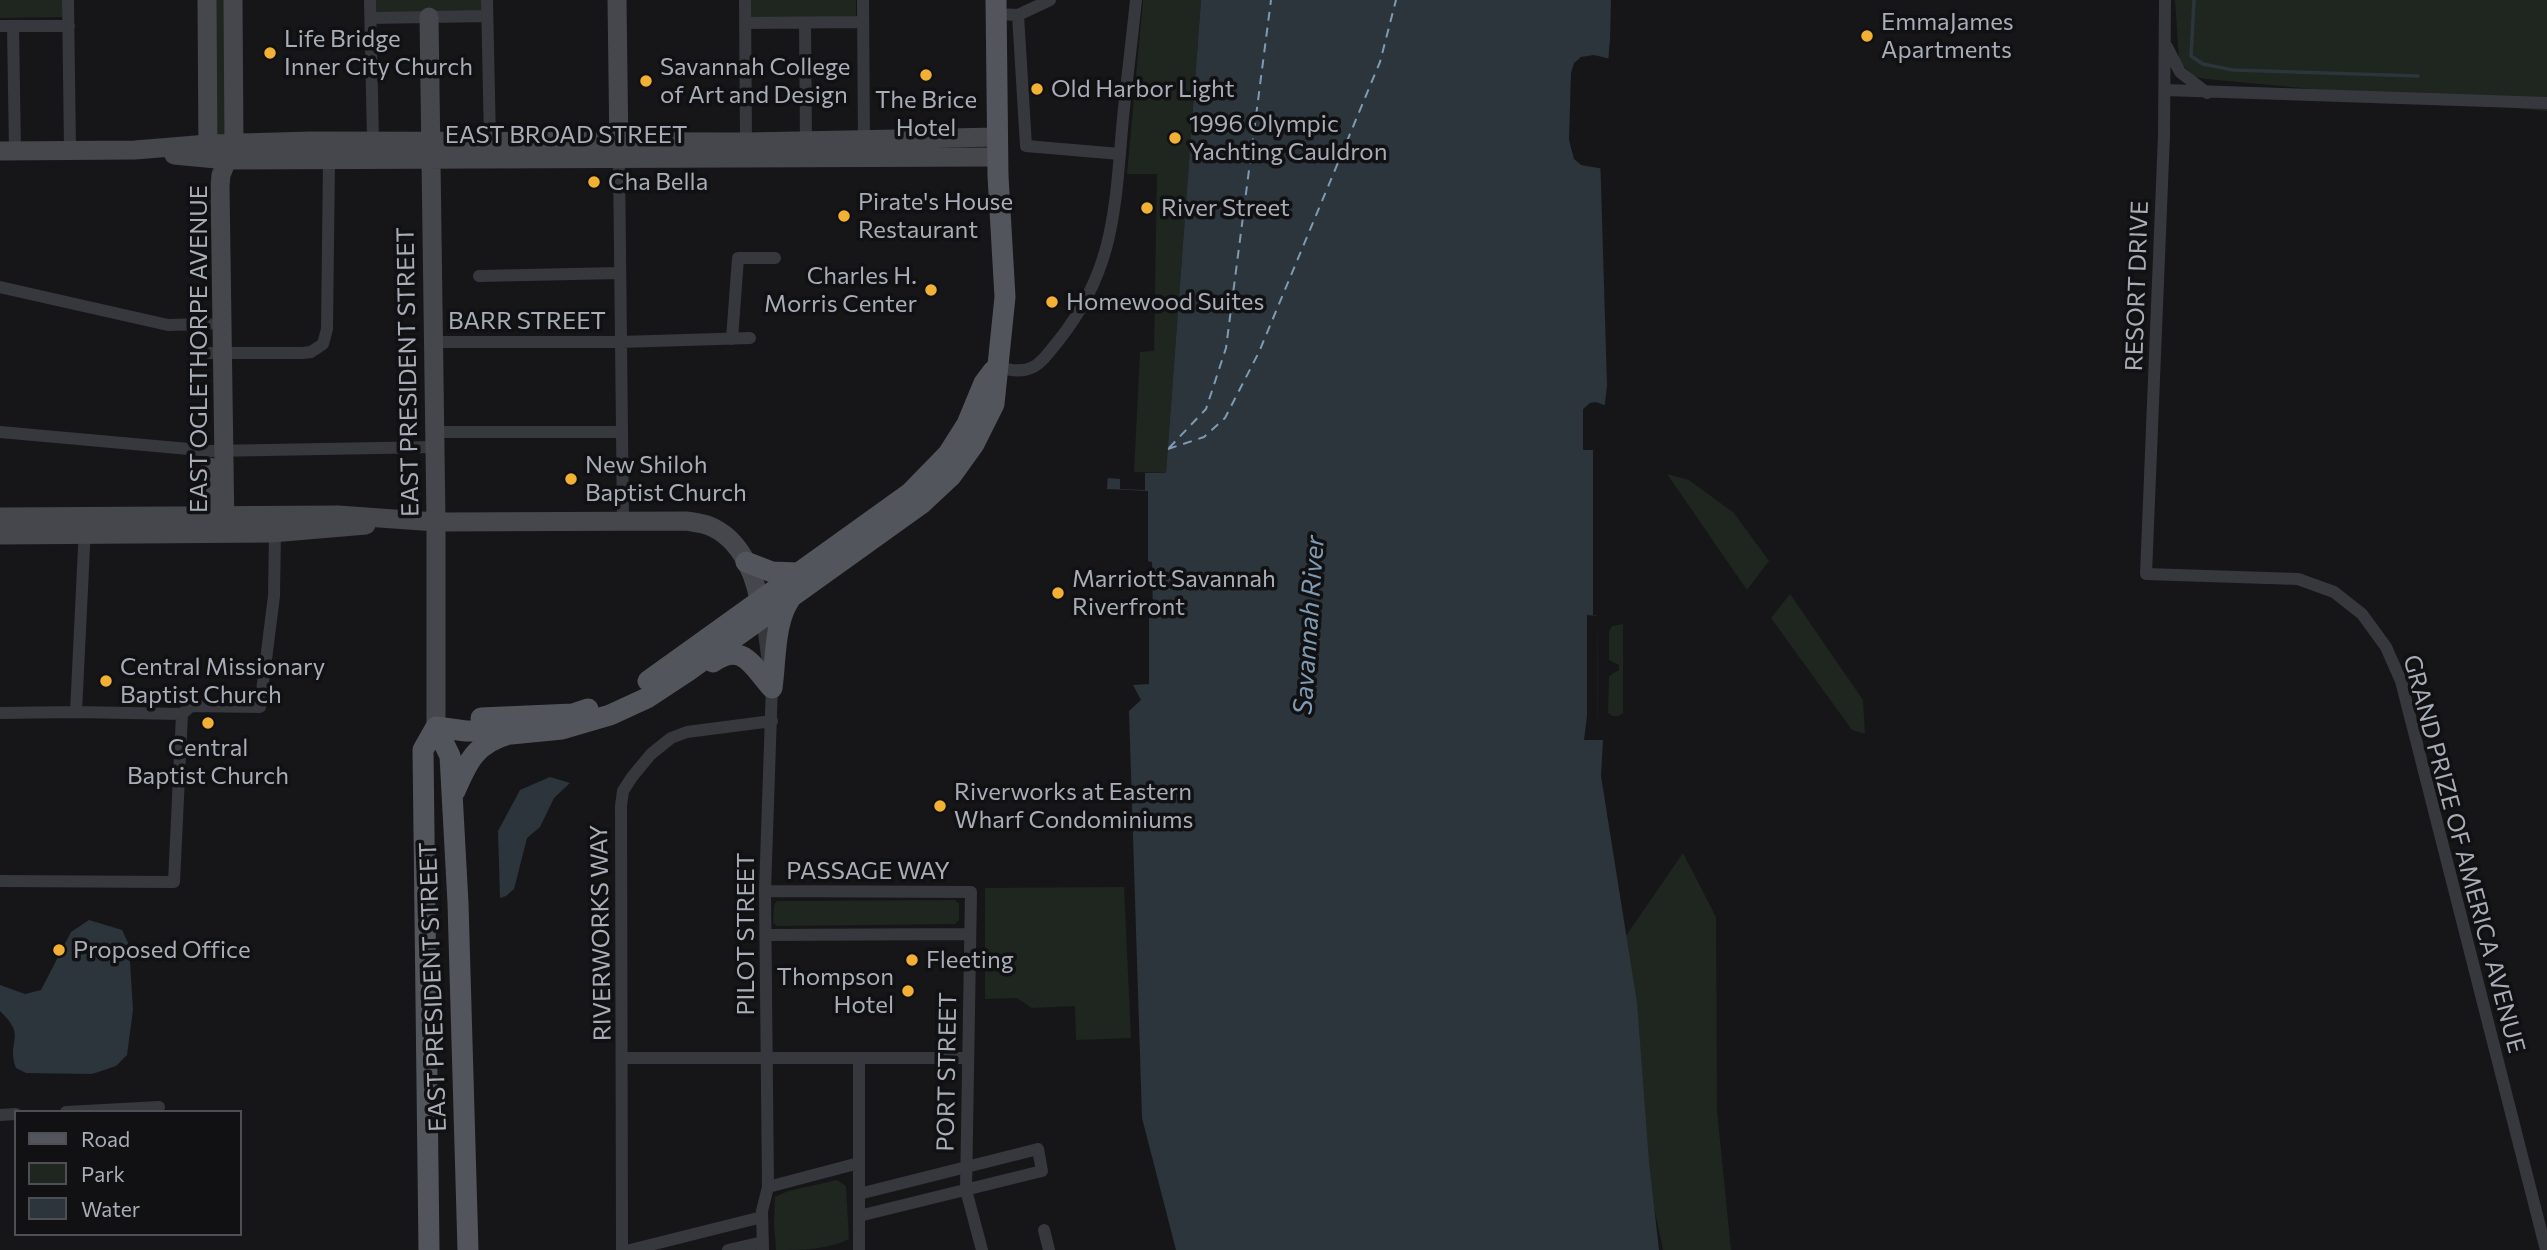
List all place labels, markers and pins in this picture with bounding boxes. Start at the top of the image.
place label: EmmaJames Apartments [1881,8,2014,64]
place label: Life Bridge Inner City Church [284,25,473,81]
marker: EmmaJames Apartments [1859,28,1875,44]
marker: Life Bridge Inner City Church [262,45,278,61]
place label: Savannah College of Art and Design [660,53,850,109]
marker: The Brice Hotel [918,67,934,83]
marker: Savannah College of Art and Design [638,73,654,89]
place label: Old Harbor Light [1051,75,1235,103]
marker: Old Harbor Light [1029,81,1045,97]
place label: The Brice Hotel [875,86,977,142]
place label: 1996 Olympic Yachting Cauldron [1189,110,1387,166]
marker: 1996 Olympic Yachting Cauldron [1167,130,1183,146]
place label: Cha Bella [608,168,708,196]
marker: Cha Bella [586,174,602,190]
place label: Pirate's House Restaurant [858,188,1013,244]
place label: River Street [1161,194,1290,222]
marker: River Street [1139,200,1155,216]
marker: Pirate's House Restaurant [836,208,852,224]
place label: Charles H. Morris Center [764,262,917,318]
marker: Charles H. Morris Center [923,282,939,298]
place label: Homewood Suites [1066,288,1264,316]
marker: Homewood Suites [1044,294,1060,310]
place label: New Shiloh Baptist Church [585,451,747,507]
marker: New Shiloh Baptist Church [563,471,579,487]
place label: Marriott Savannah Riverfront [1072,565,1276,621]
marker: Marriott Savannah Riverfront [1050,585,1066,601]
place label: Central Missionary Baptist Church [120,653,325,709]
marker: Central Missionary Baptist Church [98,673,114,689]
marker: Central Baptist Church [200,715,216,731]
place label: Central Baptist Church [127,734,289,790]
place label: Riverworks at Eastern Wharf Condominiums [954,778,1193,834]
marker: Riverworks at Eastern Wharf Condominiums [932,798,948,814]
place label: Proposed Office [73,936,251,964]
marker: Proposed Office [51,942,67,958]
place label: Fleeting [926,946,1014,974]
marker: Fleeting [904,952,920,968]
place label: Thompson Hotel [777,963,894,1019]
marker: Thompson Hotel [900,983,916,999]

